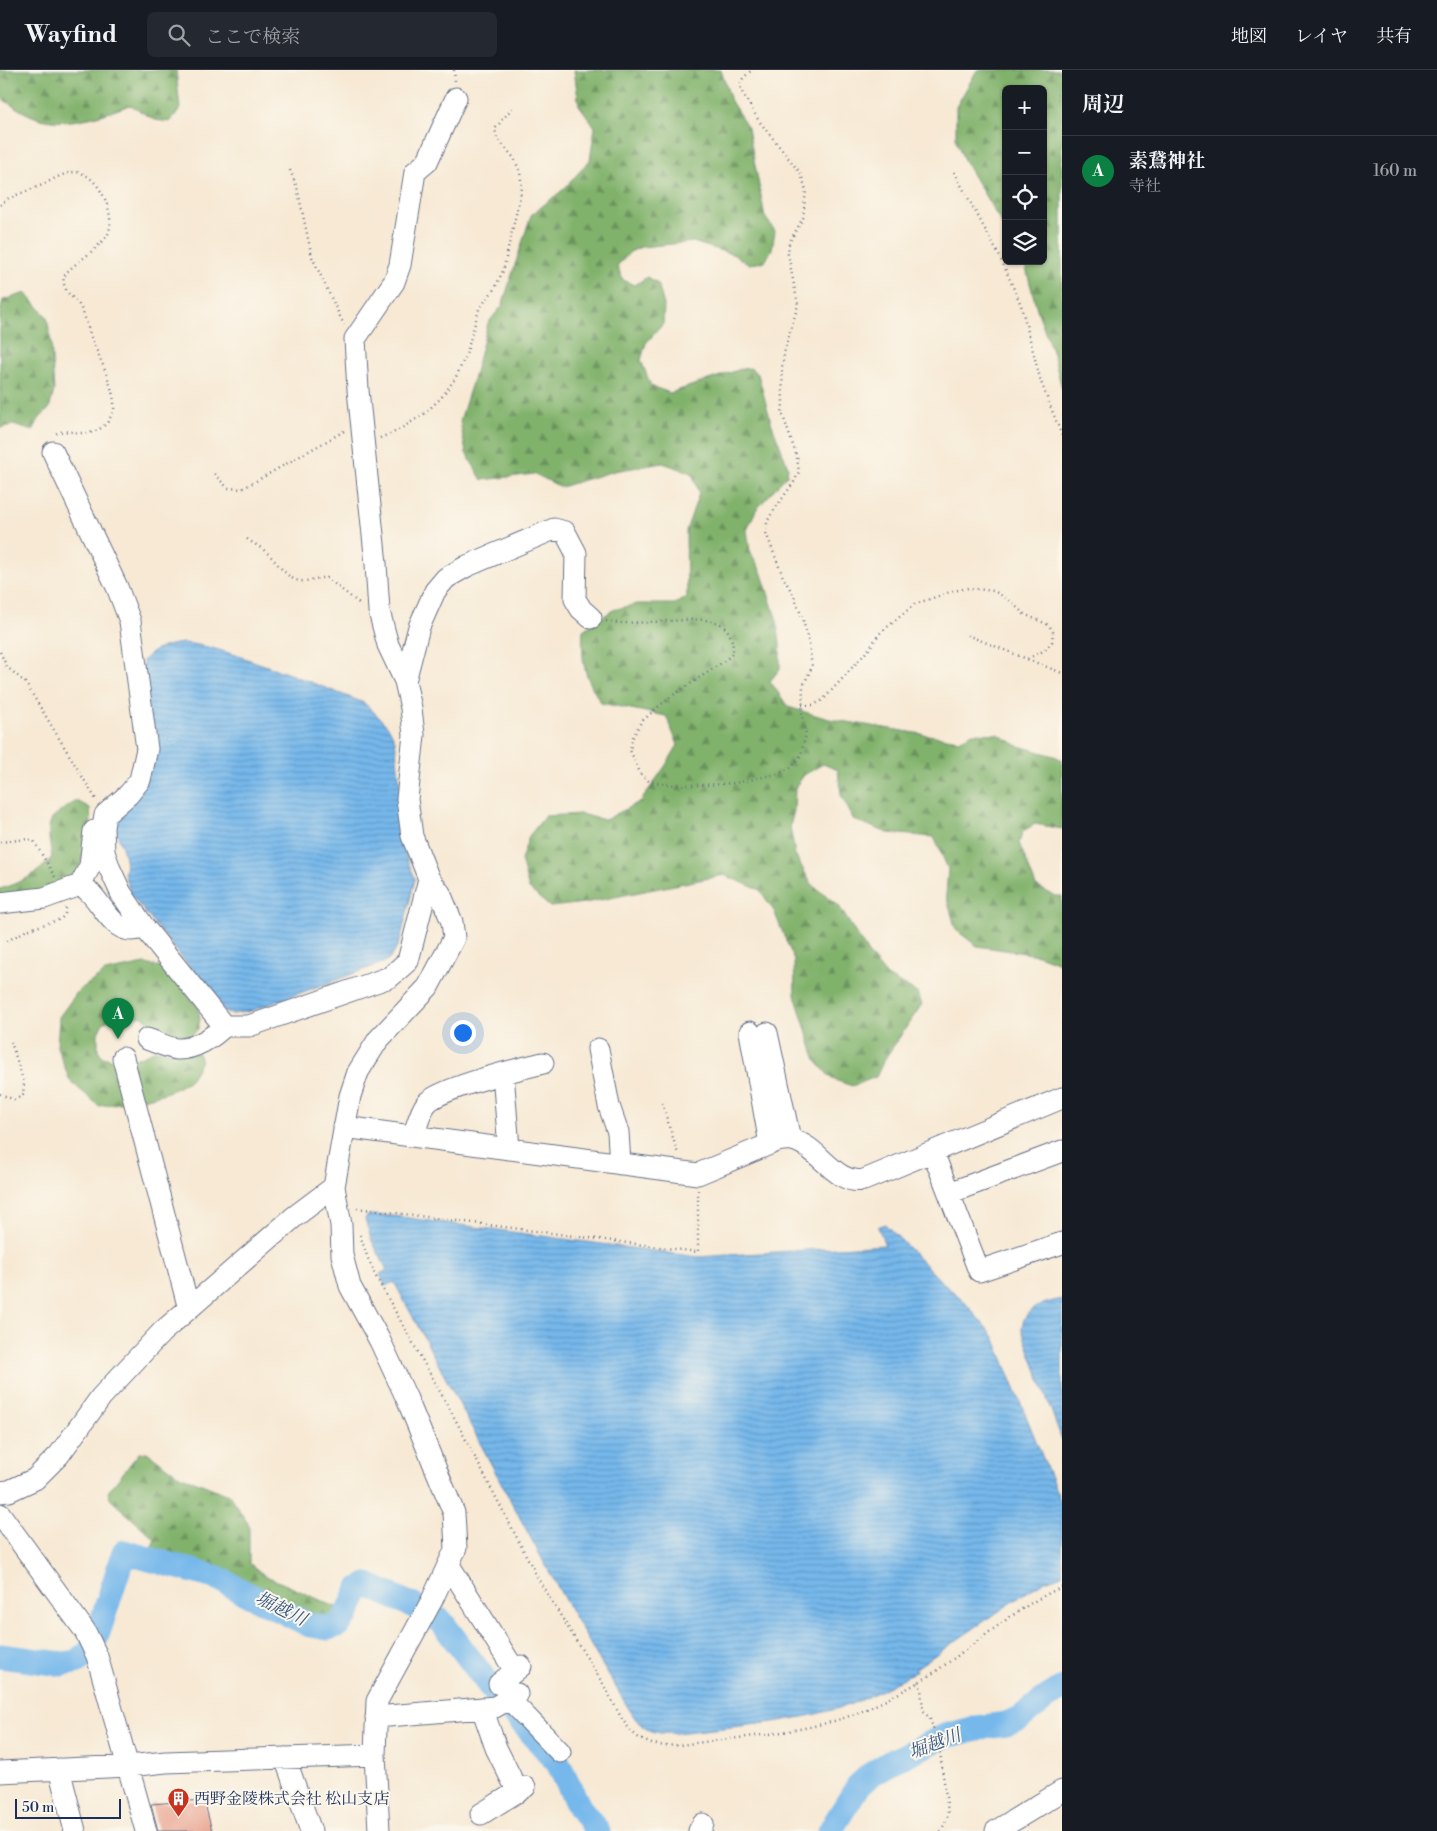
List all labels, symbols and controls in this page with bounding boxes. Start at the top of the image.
search box [147,12,497,57]
text: Wayfind [25,20,117,50]
icon: search [165,21,193,49]
text: ここで検索 [205,25,300,49]
text: 地図 [1231,25,1267,48]
text: レイヤ [1295,25,1348,48]
text: 共有 [1376,25,1412,48]
map controls [1002,85,1047,265]
button: + [1002,85,1047,130]
text: 周辺 [1082,92,1124,118]
button: − [1002,130,1047,175]
text: 素鵞神社 [1129,149,1205,173]
text: A [1092,161,1104,181]
text: 160 m [1373,161,1417,181]
button: locate [1002,175,1047,220]
text: 寺社 [1129,176,1161,196]
button: layers [1002,220,1047,265]
pin: A [102,998,134,1039]
your location [450,1020,476,1046]
water label: 堀越川 [252,1587,312,1632]
water label: 堀越川 [906,1723,966,1764]
building icon: 西野金陵株式会社 松山支店 [166,1787,190,1818]
place label: 西野金陵株式会社 松山支店 [194,1789,389,1809]
scale bar [15,1796,121,1819]
text: 50 m [22,1799,54,1817]

